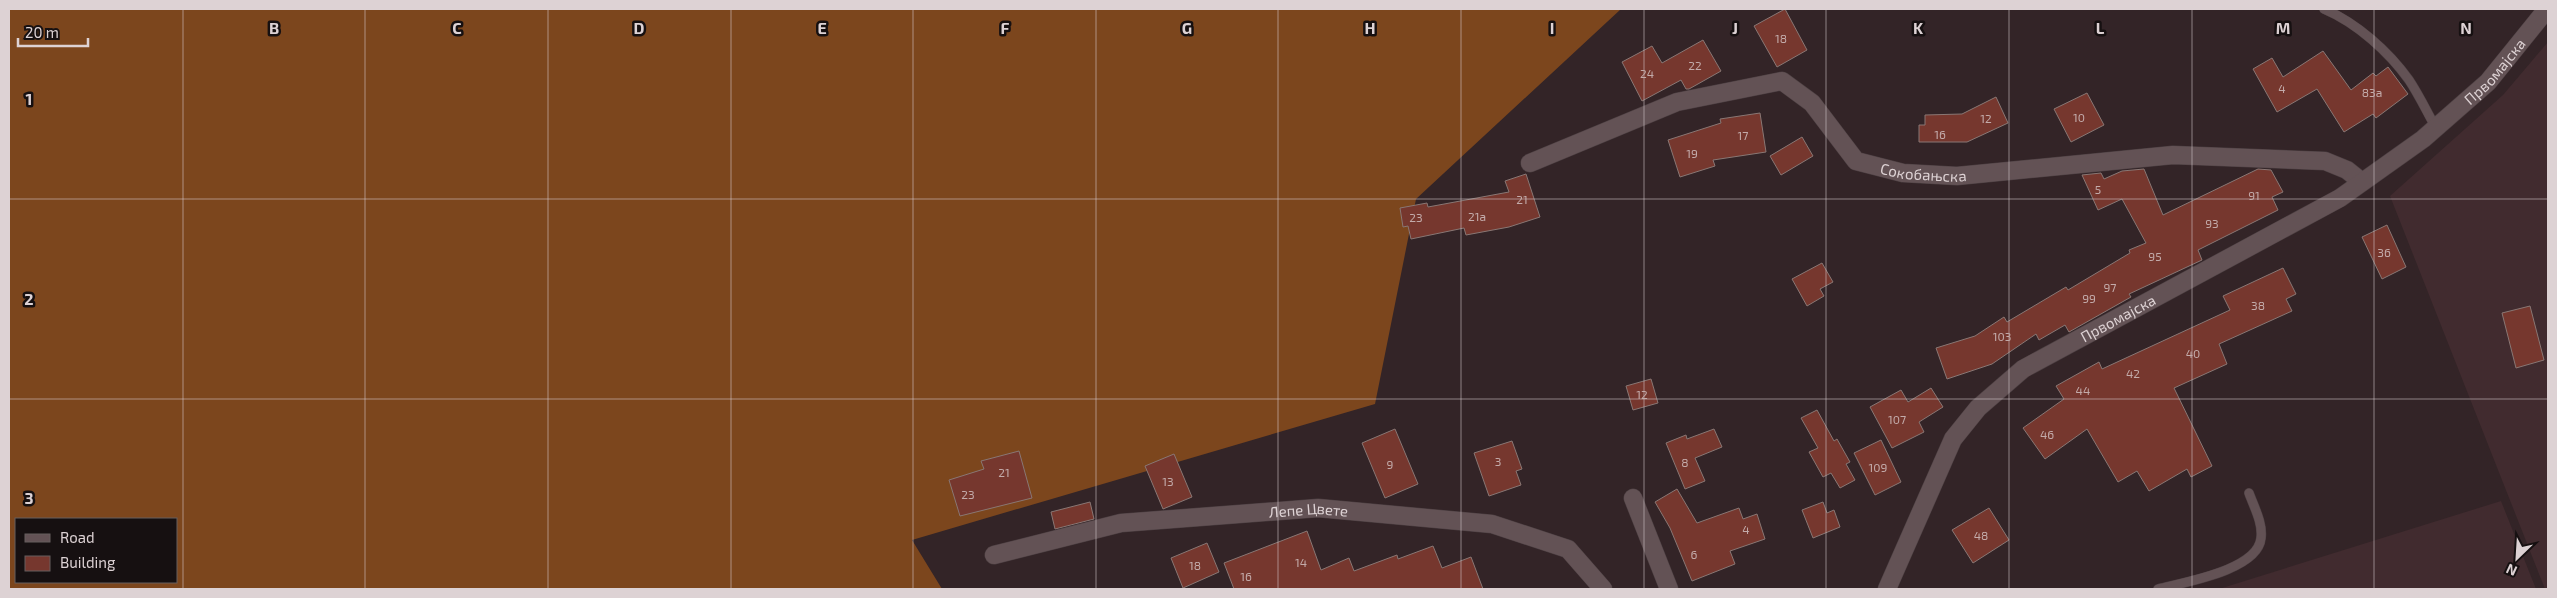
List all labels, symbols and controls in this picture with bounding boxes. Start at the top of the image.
scale bar [18,15,88,47]
text: B [269,18,279,37]
text: C [452,18,462,37]
text: D [634,18,645,37]
text: E [817,18,827,37]
text: F [1001,18,1010,37]
text: G [1182,18,1192,37]
text: H [1364,18,1376,37]
text: I [1550,18,1554,37]
text: J [1732,18,1738,37]
text: K [1913,18,1924,37]
text: L [2096,18,2105,37]
text: M [2276,18,2290,37]
text: N [2460,18,2472,37]
text: 20 m [25,23,59,41]
house number: 18 [1775,31,1787,45]
street label: Првомајска [2460,35,2529,108]
house number: 22 [1688,58,1702,72]
house number: 24 [1640,66,1654,80]
house number: 4 [2278,81,2286,95]
house number: 83a [2362,85,2382,99]
text: 1 [26,89,32,108]
house number: 10 [2073,110,2085,124]
house number: 12 [1980,111,1992,125]
house number: 16 [1934,127,1946,141]
house number: 17 [1738,128,1748,142]
house number: 19 [1686,146,1698,160]
street label: Сокобањска [1879,159,1967,185]
house number: 5 [2095,182,2101,196]
house number: 91 [2248,188,2260,202]
house number: 21 [1516,192,1528,206]
house number: 21a [1468,209,1486,223]
house number: 23 [1409,210,1423,224]
house number: 93 [2205,216,2219,230]
house number: 36 [2377,245,2391,259]
house number: 95 [2148,249,2162,263]
house number: 97 [2103,280,2117,294]
text: 2 [24,289,34,308]
street label: Првомајска [2077,290,2158,345]
house number: 99 [2082,291,2096,305]
house number: 38 [2251,298,2265,312]
house number: 103 [1993,329,2011,343]
house number: 40 [2186,346,2200,360]
house number: 42 [2126,366,2140,380]
house number: 44 [2076,383,2090,397]
house number: 12 [1636,387,1648,401]
house number: 107 [1888,412,1906,426]
house number: 46 [2040,427,2054,441]
house number: 3 [1495,454,1501,468]
house number: 8 [1681,455,1689,469]
house number: 9 [1387,457,1394,471]
house number: 109 [1869,460,1888,474]
house number: 21 [998,465,1010,479]
house number: 13 [1162,474,1174,488]
house number: 23 [961,487,975,501]
text: 3 [24,488,34,507]
street label: Лепе Цвете [1268,499,1349,521]
legend [15,518,178,583]
house number: 4 [1742,522,1750,536]
text: Road [60,528,95,546]
house number: 48 [1974,528,1988,542]
north arrow [2492,533,2542,583]
house number: 6 [1691,547,1698,561]
text: Building [60,553,116,571]
house number: 14 [1295,555,1307,569]
house number: 18 [1189,558,1201,572]
text: N [2503,560,2519,580]
house number: 16 [1240,569,1252,583]

